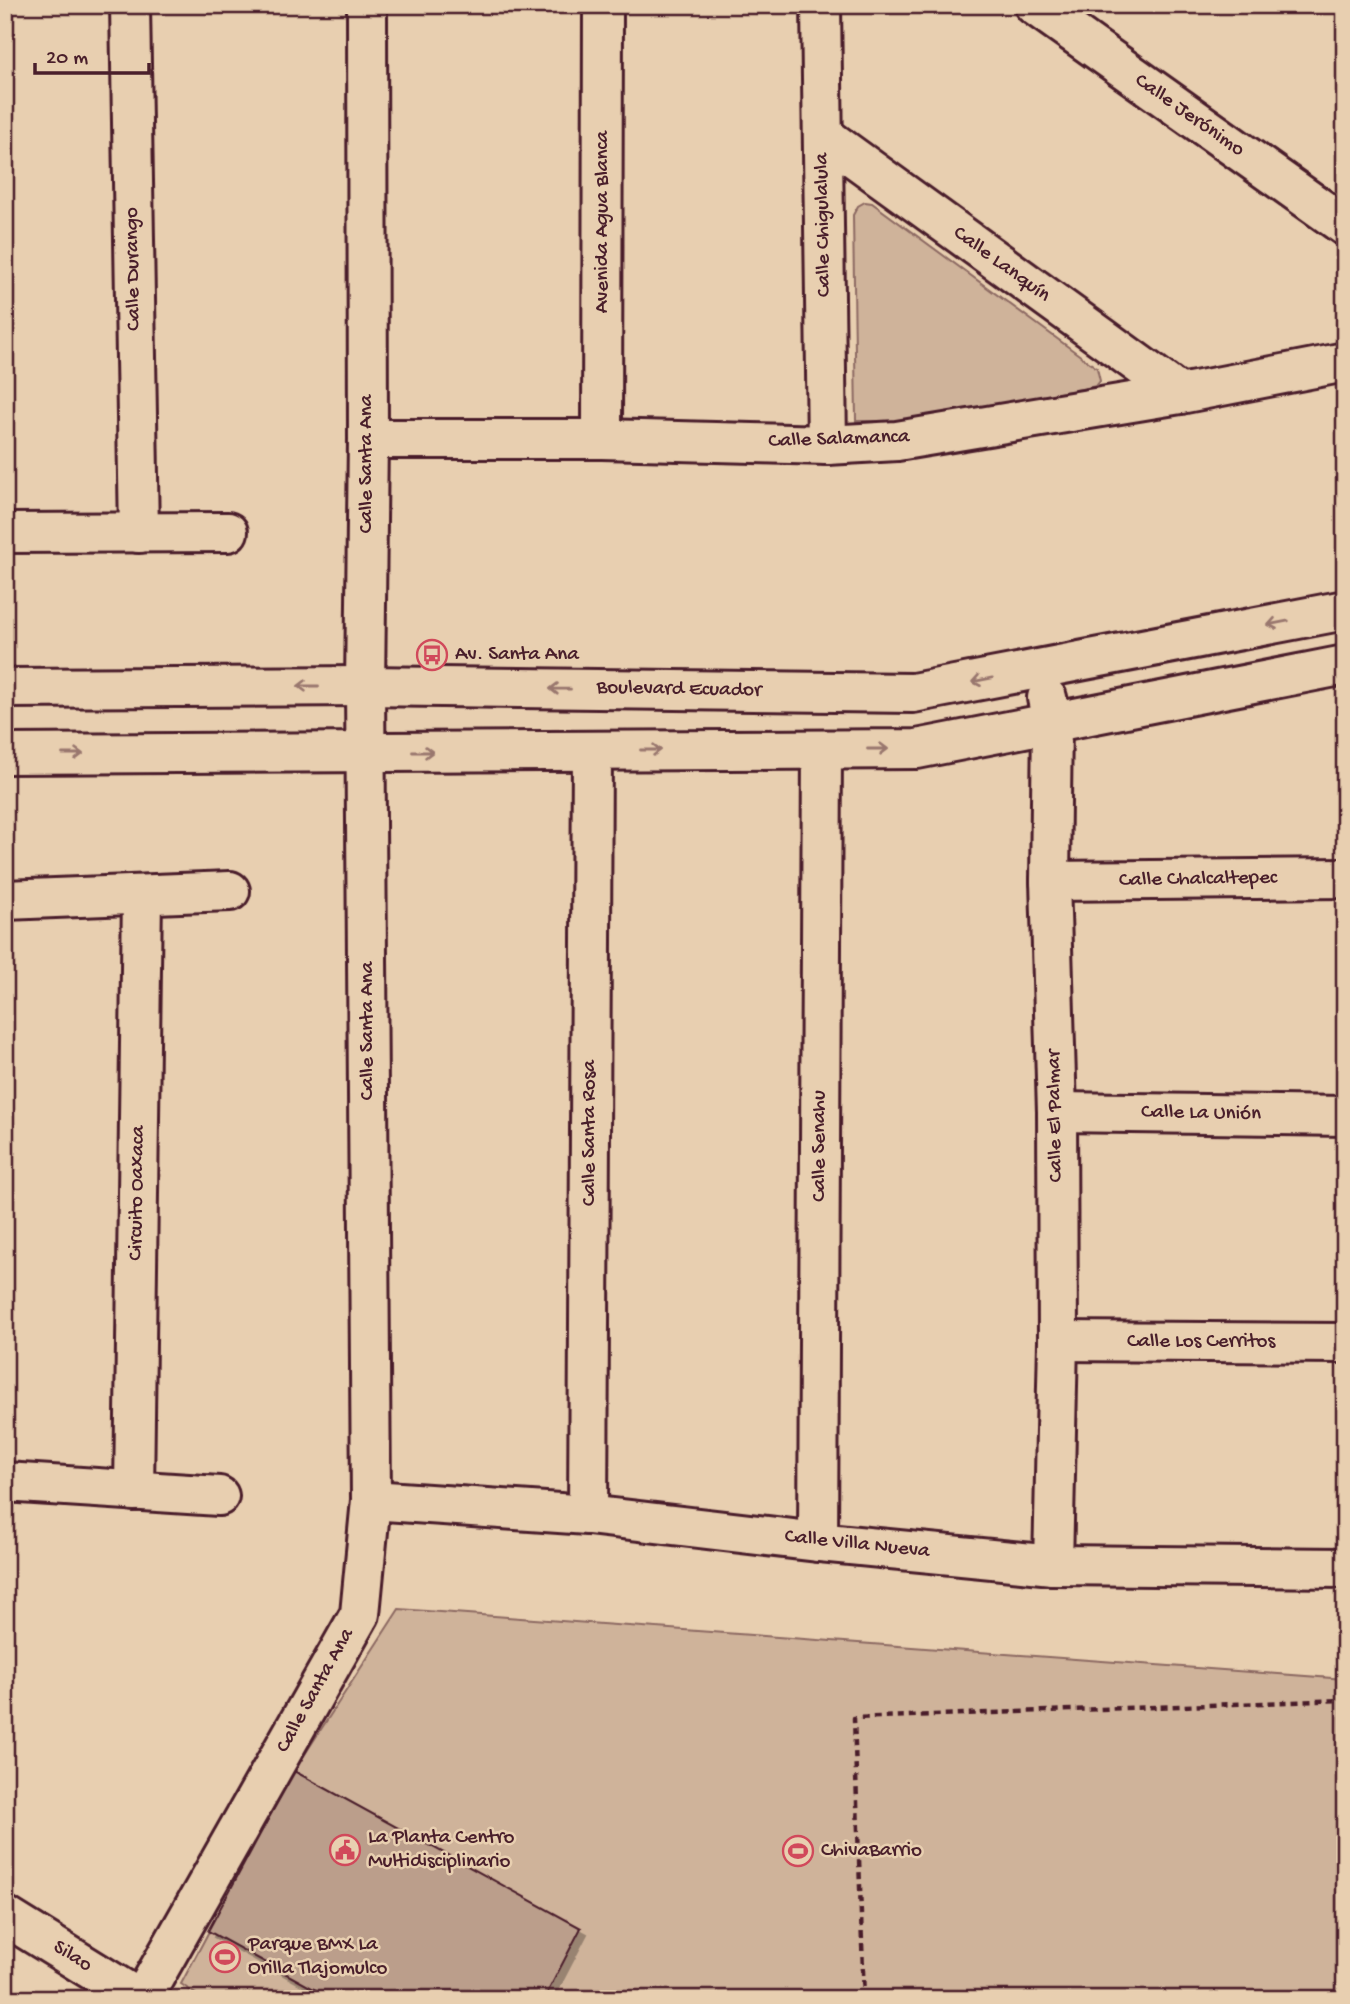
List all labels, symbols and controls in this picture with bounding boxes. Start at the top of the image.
scale bar [35,32,149,76]
text: 20 m [46,47,88,72]
street label: Calle Jerónimo [1129,69,1249,163]
street label: Avenida Agua Blanca [591,129,616,313]
street label: Calle Chigulalula [810,151,838,297]
street label: Calle Durango [120,207,148,331]
street label: Calle Lanquín [947,221,1055,309]
street label: Calle Santa Ana [355,393,380,533]
street label: Calle Salamanca [768,425,911,455]
one-way arrow [1267,616,1290,630]
bus stop icon: Av. Santa Ana [415,638,449,672]
place label: Av. Santa Ana [455,643,580,668]
one-way arrow [971,674,994,687]
street label: Boulevard Ecuador [595,676,763,704]
one-way arrow [297,679,320,693]
one-way arrow [549,682,572,696]
one-way arrow [867,742,890,756]
one-way arrow [639,744,662,757]
one-way arrow [412,745,435,759]
one-way arrow [62,747,85,761]
street label: Calle Chalcaltepec [1119,866,1278,894]
street label: Calle Santa Ana [356,960,381,1100]
street label: Calle El Palmar [1042,1048,1070,1183]
street label: Calle Santa Rosa [578,1059,603,1206]
street label: Calle Senahu [808,1090,833,1202]
street label: Calle La Unión [1141,1100,1261,1128]
street label: Circuito Oaxaca [124,1124,152,1261]
street label: Calle Los Cerritos [1127,1330,1276,1355]
street label: Calle Villa Nueva [783,1525,932,1565]
street label: Calle Santa Ana [271,1623,361,1758]
place label: La Planta Centro Multidisciplinario [368,1826,515,1875]
public building icon: La Planta Centro Multidisciplinario [328,1833,362,1867]
sports icon: ChivaBarrio [781,1834,815,1868]
place label: ChivaBarrio [821,1839,922,1864]
place label: Parque BMX La Orilla Tlajomulco [247,1933,387,1982]
street label: Silao [48,1935,96,1979]
sports icon: Parque BMX La Orilla Tlajomulco [208,1940,242,1974]

